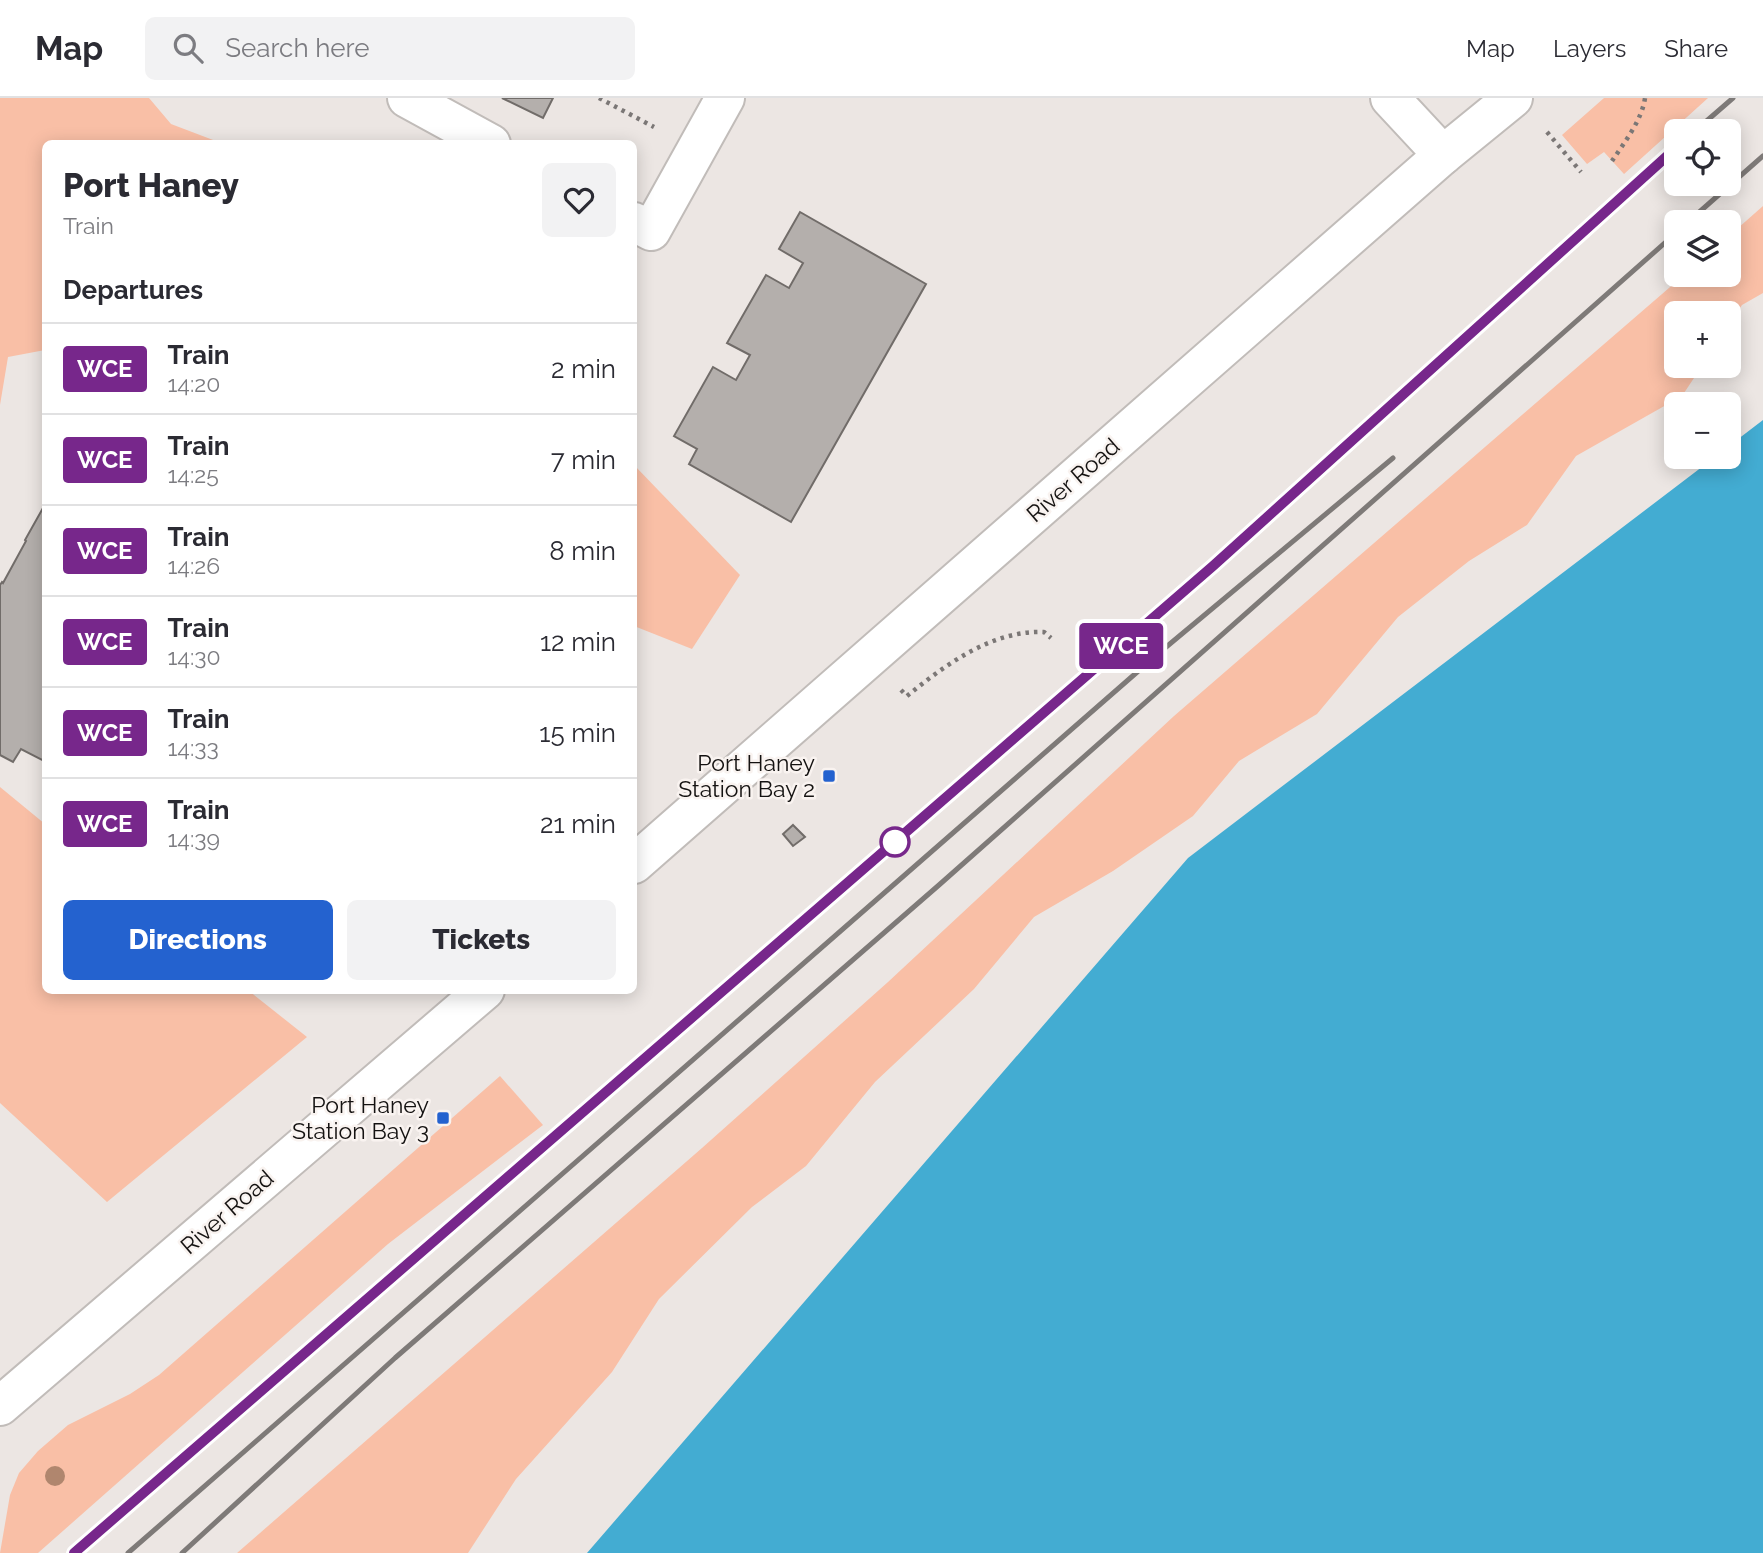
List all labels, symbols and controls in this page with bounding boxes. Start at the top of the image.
search box [145,17,635,80]
text: Map [35,29,103,68]
icon: search [169,29,207,67]
text: Search here [225,33,370,63]
text: Map [1466,34,1515,63]
text: Layers [1553,34,1626,63]
text: Share [1664,34,1728,63]
map controls [1664,119,1741,469]
button: locate [1664,119,1741,196]
button: heart [542,163,616,237]
text: Port Haney [63,166,239,205]
button: layers [1664,210,1741,287]
text: Train [63,212,114,239]
text: Departures [63,275,203,305]
button: + [1664,301,1741,378]
text: Train [168,340,230,370]
text: WCE [77,354,133,383]
text: 2 min [551,354,616,384]
text: 14:20 [168,370,220,397]
button: − [1664,392,1741,469]
text: Train [168,431,230,461]
street label: River Road [1021,432,1124,527]
text: WCE [77,445,133,474]
text: 7 min [551,445,616,475]
text: 14:25 [168,461,219,488]
text: Train [168,522,230,552]
text: WCE [77,536,133,565]
text: 8 min [549,536,616,566]
text: 14:26 [168,552,220,579]
text: Train [168,613,230,643]
line badge: WCE [1081,623,1161,669]
text: WCE [77,627,133,656]
text: 12 min [540,627,616,657]
text: WCE [1093,631,1149,660]
text: 14:30 [168,643,221,670]
text: Train [168,704,230,734]
text: WCE [77,718,133,747]
text: 15 min [539,718,616,748]
text: 14:33 [168,734,219,761]
place label: Port Haney Station Bay 2 [678,749,815,802]
marker: Port Haney Station Bay 2 [821,768,837,784]
text: Train [168,795,230,825]
text: WCE [77,809,133,838]
text: 21 min [540,809,616,839]
text: 14:39 [168,825,220,852]
unlabelled marker [880,827,910,857]
button: Directions [63,900,333,980]
button: Tickets [347,900,616,980]
place label: Port Haney Station Bay 3 [292,1091,429,1144]
marker: Port Haney Station Bay 3 [435,1110,451,1126]
street label: River Road [175,1164,278,1259]

